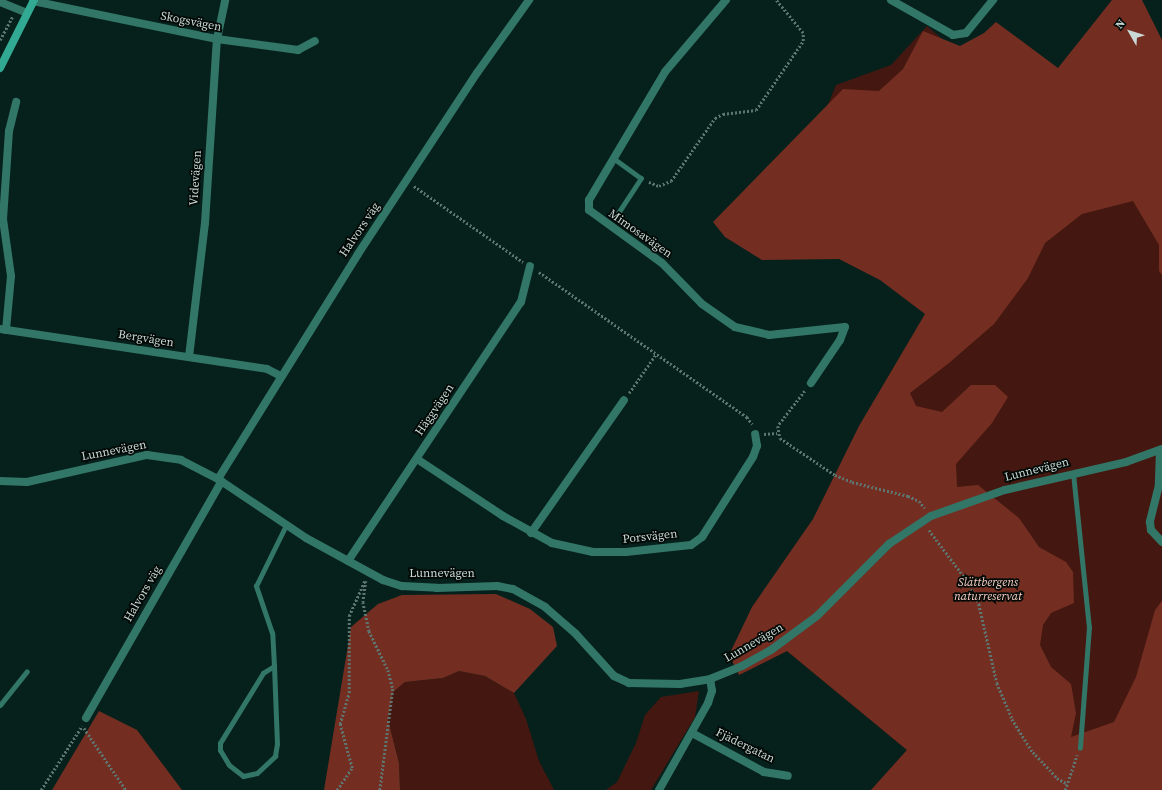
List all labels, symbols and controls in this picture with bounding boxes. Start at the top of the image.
street label: Skogsvägen [159,9,223,35]
north arrow [1110,12,1150,52]
text: N [1112,16,1129,32]
street label: Videvägen [187,150,205,206]
street label: Halvors väg [337,200,383,260]
street label: Mimosavägen [605,207,675,261]
street label: Bergvägen [117,327,175,351]
street label: Häggvägen [413,382,457,438]
street label: Lunnevägen [80,438,148,464]
street label: Lunnevägen [1003,455,1071,485]
street label: Porsvägen [622,527,678,547]
street label: Halvors väg [121,563,165,625]
street label: Lunnevägen [409,567,475,581]
park label: Slättbergens naturreservat [954,576,1022,604]
street label: Lunnevägen [722,620,786,666]
street label: Fjädergatan [713,726,777,766]

